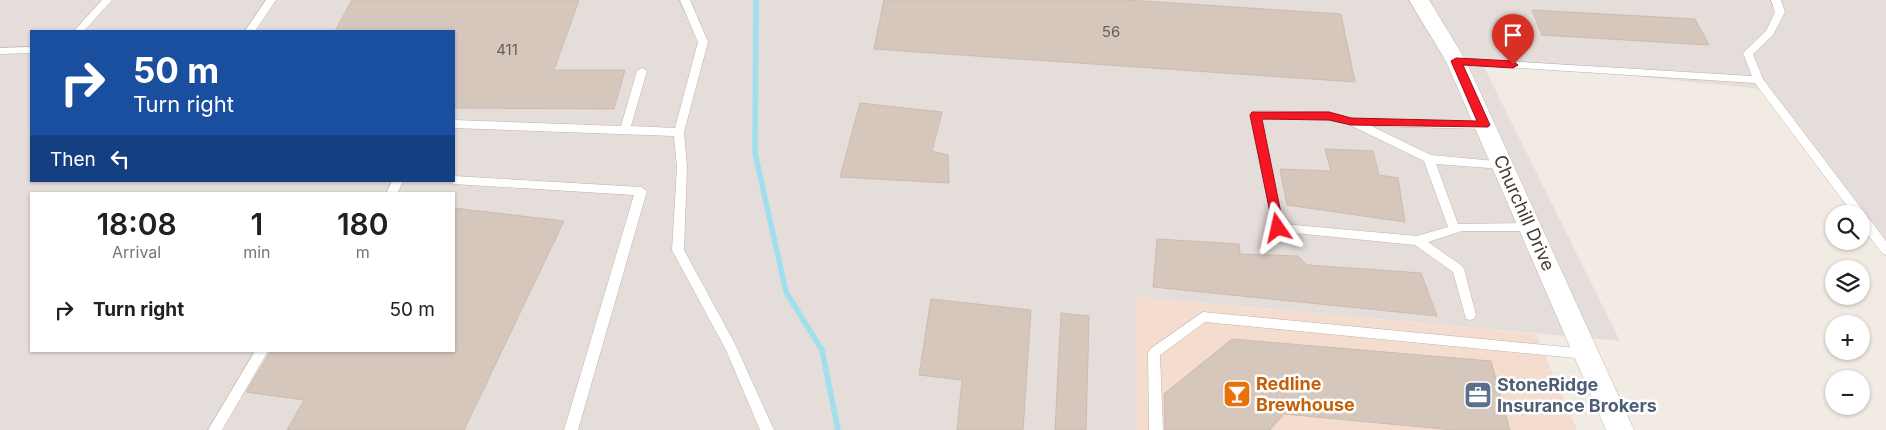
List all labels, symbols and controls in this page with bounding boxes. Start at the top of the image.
pin [1492,14,1534,65]
icon: arrive [1499,21,1527,49]
house number: 56 [1102,22,1120,41]
house number: 411 [496,40,518,59]
text: 50 m [133,49,219,91]
icon: right [50,50,115,115]
text: Turn right [133,91,234,117]
icon: left [106,145,134,173]
text: Then [50,148,96,171]
street label: Churchill Drive [1490,152,1559,274]
position arrow [1251,201,1303,253]
map controls [1825,205,1870,415]
button: search [1825,205,1870,250]
text: 18:08 [96,206,177,242]
text: 1 [251,206,263,242]
text: 180 [337,206,389,242]
text: Arrival [112,242,161,262]
text: min [243,242,271,262]
text: m [356,242,370,262]
button: layers [1825,260,1870,305]
icon: right [50,296,78,324]
text: Turn right [93,298,184,321]
text: 50 m [389,298,435,321]
button: + [1825,315,1870,360]
button: − [1825,370,1870,415]
place label: Redline Brewhouse [1256,373,1355,415]
place label: StoneRidge Insurance Brokers [1497,374,1657,416]
bar icon: Redline Brewhouse [1222,379,1252,409]
office icon: StoneRidge Insurance Brokers [1463,380,1493,410]

